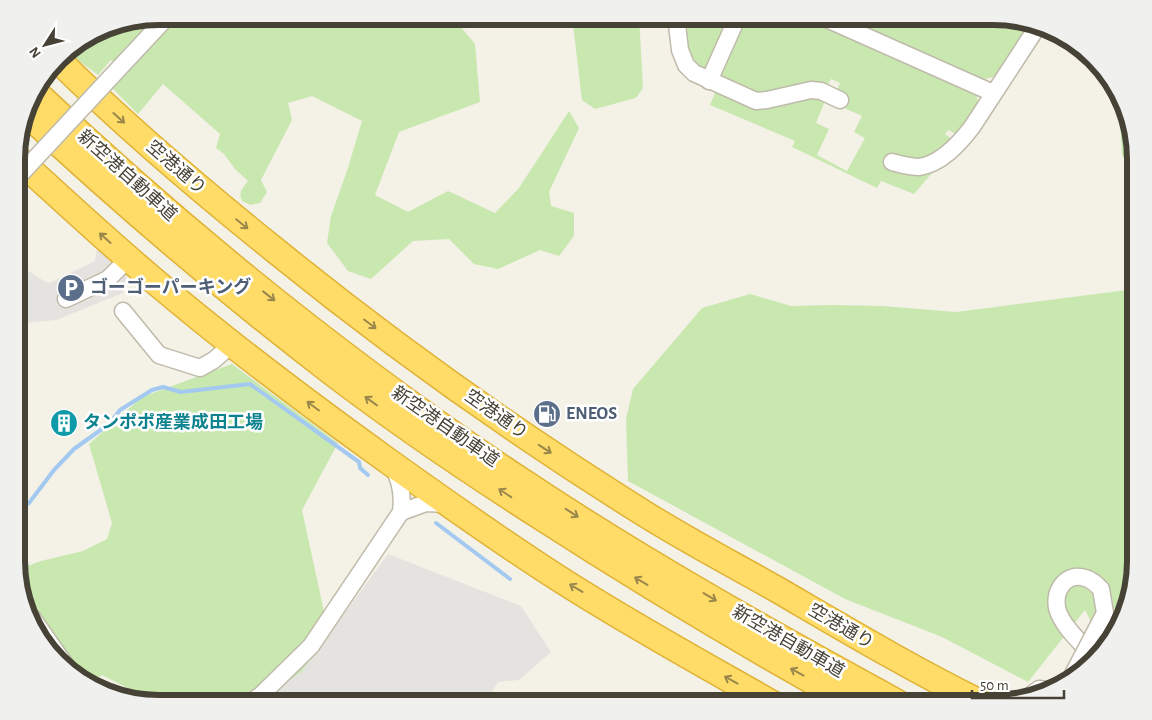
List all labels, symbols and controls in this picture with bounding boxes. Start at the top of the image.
north arrow [20,20,70,70]
text: N [27,44,44,60]
one-way arrow [112,112,125,124]
street label: 新空港自動車道 [74,126,181,225]
street label: 空港通り [143,137,210,198]
one-way arrow [235,218,248,229]
one-way arrow [99,232,112,243]
parking icon: ゴーゴーパーキング [56,273,86,303]
place label: ゴーゴーパーキング [90,277,251,297]
one-way arrow [262,291,275,302]
one-way arrow [363,319,376,330]
street label: 新空港自動車道 [388,382,503,471]
street label: 空港通り [461,386,531,443]
one-way arrow [364,396,378,406]
fuel station icon: ENEOS [532,399,562,429]
one-way arrow [306,401,320,411]
place label: ENEOS [566,405,617,423]
building icon: タンポポ産業成田工場 [49,408,79,438]
place label: タンポポ産業成田工場 [83,412,263,432]
one-way arrow [537,445,551,455]
one-way arrow [498,488,512,498]
one-way arrow [564,508,578,518]
one-way arrow [635,576,649,586]
one-way arrow [569,583,583,593]
one-way arrow [703,593,717,603]
street label: 空港通り [805,600,877,653]
street label: 新空港自動車道 [729,601,848,681]
one-way arrow [789,667,804,677]
scale bar [972,668,1064,700]
one-way arrow [724,674,738,684]
text: 50 m [980,678,1009,693]

